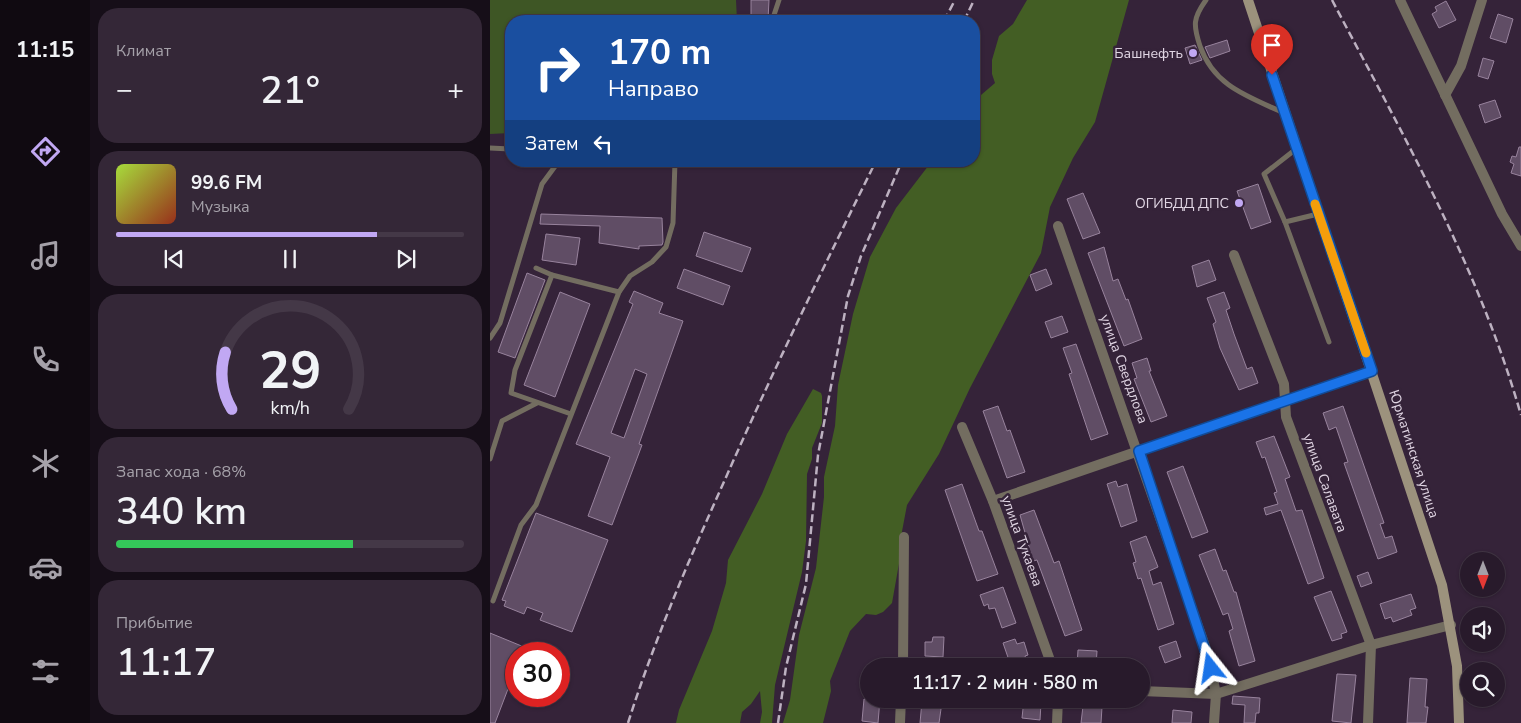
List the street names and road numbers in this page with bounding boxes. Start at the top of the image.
street label: улица Свердлова [1095,312,1153,426]
street label: Юрматинская улица [1384,388,1444,520]
street label: улица Салавата [1298,431,1352,535]
street label: улица Тукаева [997,493,1047,589]

